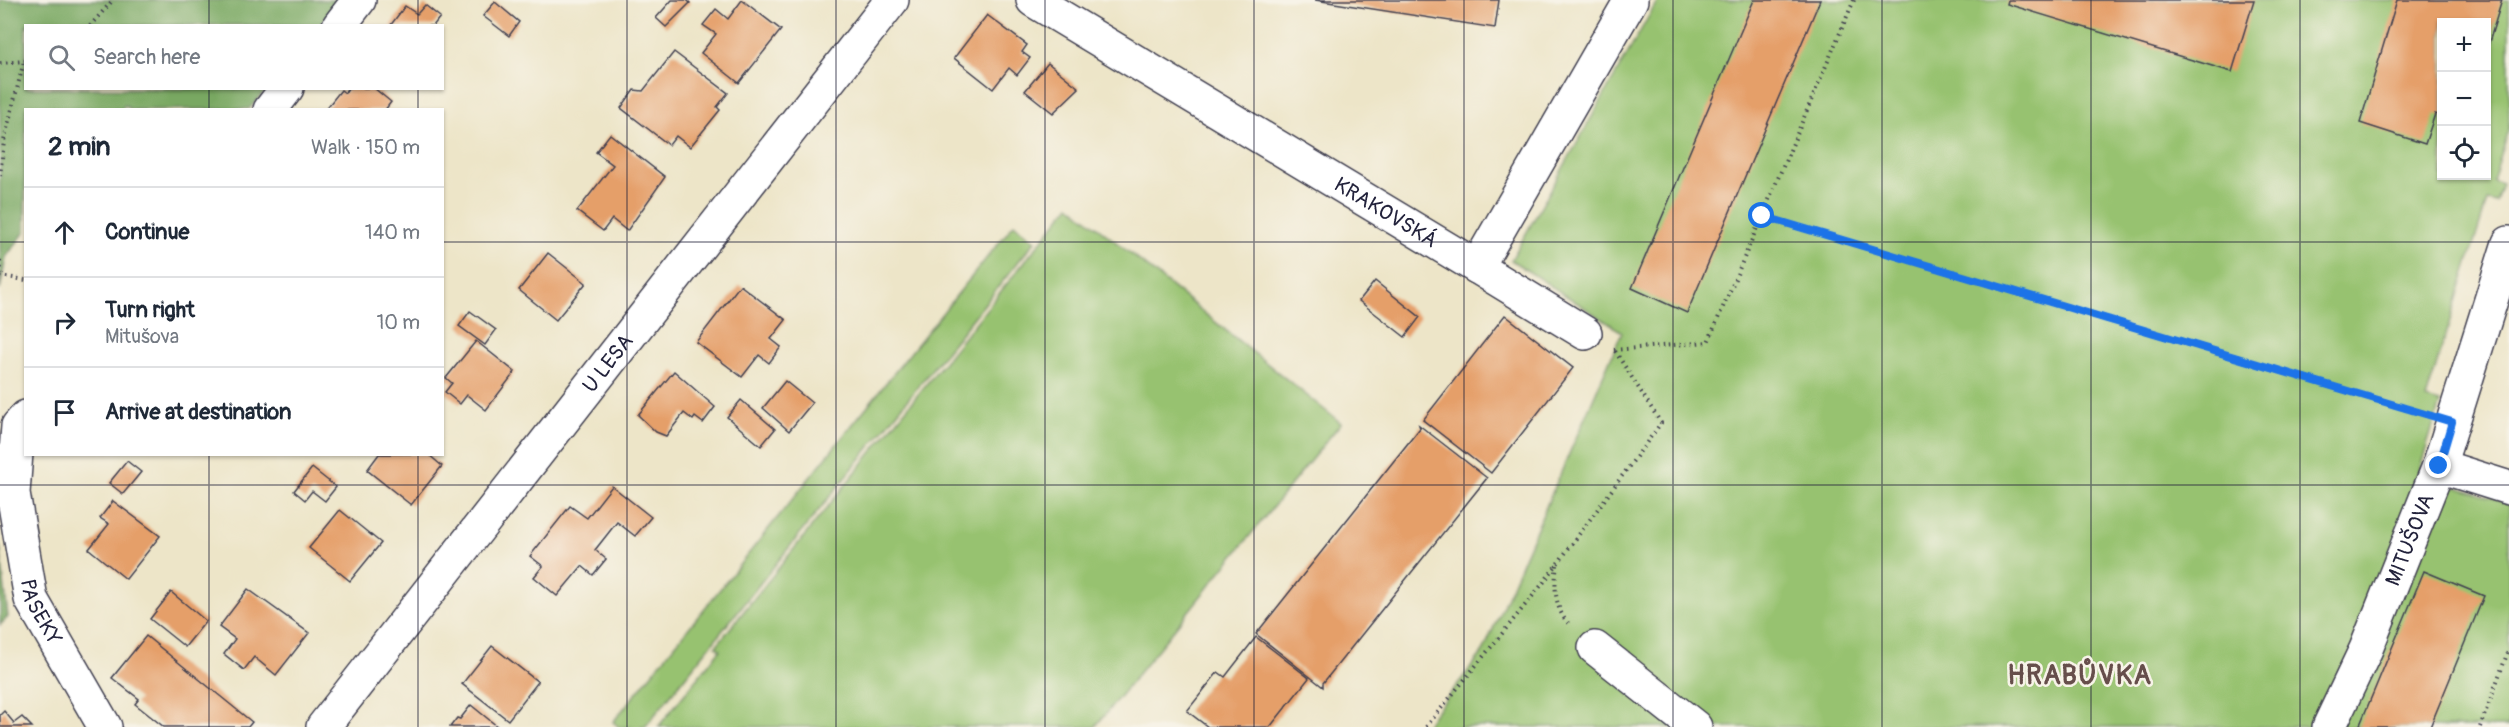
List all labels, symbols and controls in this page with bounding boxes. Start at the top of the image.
map controls [2437,18,2491,180]
button: + [2437,18,2491,72]
search box [24,24,444,90]
icon: search [45,41,78,74]
text: Search here [93,43,200,71]
button: − [2437,72,2491,126]
button: locate [2437,126,2491,180]
text: 2 min [48,131,110,163]
text: Walk · 150 m [311,135,420,160]
street label: KRAKOVSKÁ [1329,171,1443,254]
route start [1748,202,1774,228]
icon: ahead [48,216,81,249]
text: Continue [105,218,189,246]
text: 140 m [365,220,420,245]
text: Turn right [105,296,195,324]
icon: right [48,306,81,339]
text: 10 m [376,310,420,335]
text: Mitušova [105,324,179,349]
street label: U LESA [576,328,639,398]
icon: arrive [48,396,81,429]
text: Arrive at destination [105,398,291,426]
route end [2425,452,2451,478]
street label: MITUŠOVA [2379,490,2440,590]
street label: PASEKY [14,577,68,650]
district label: HRABŮVKA [2007,658,2153,692]

